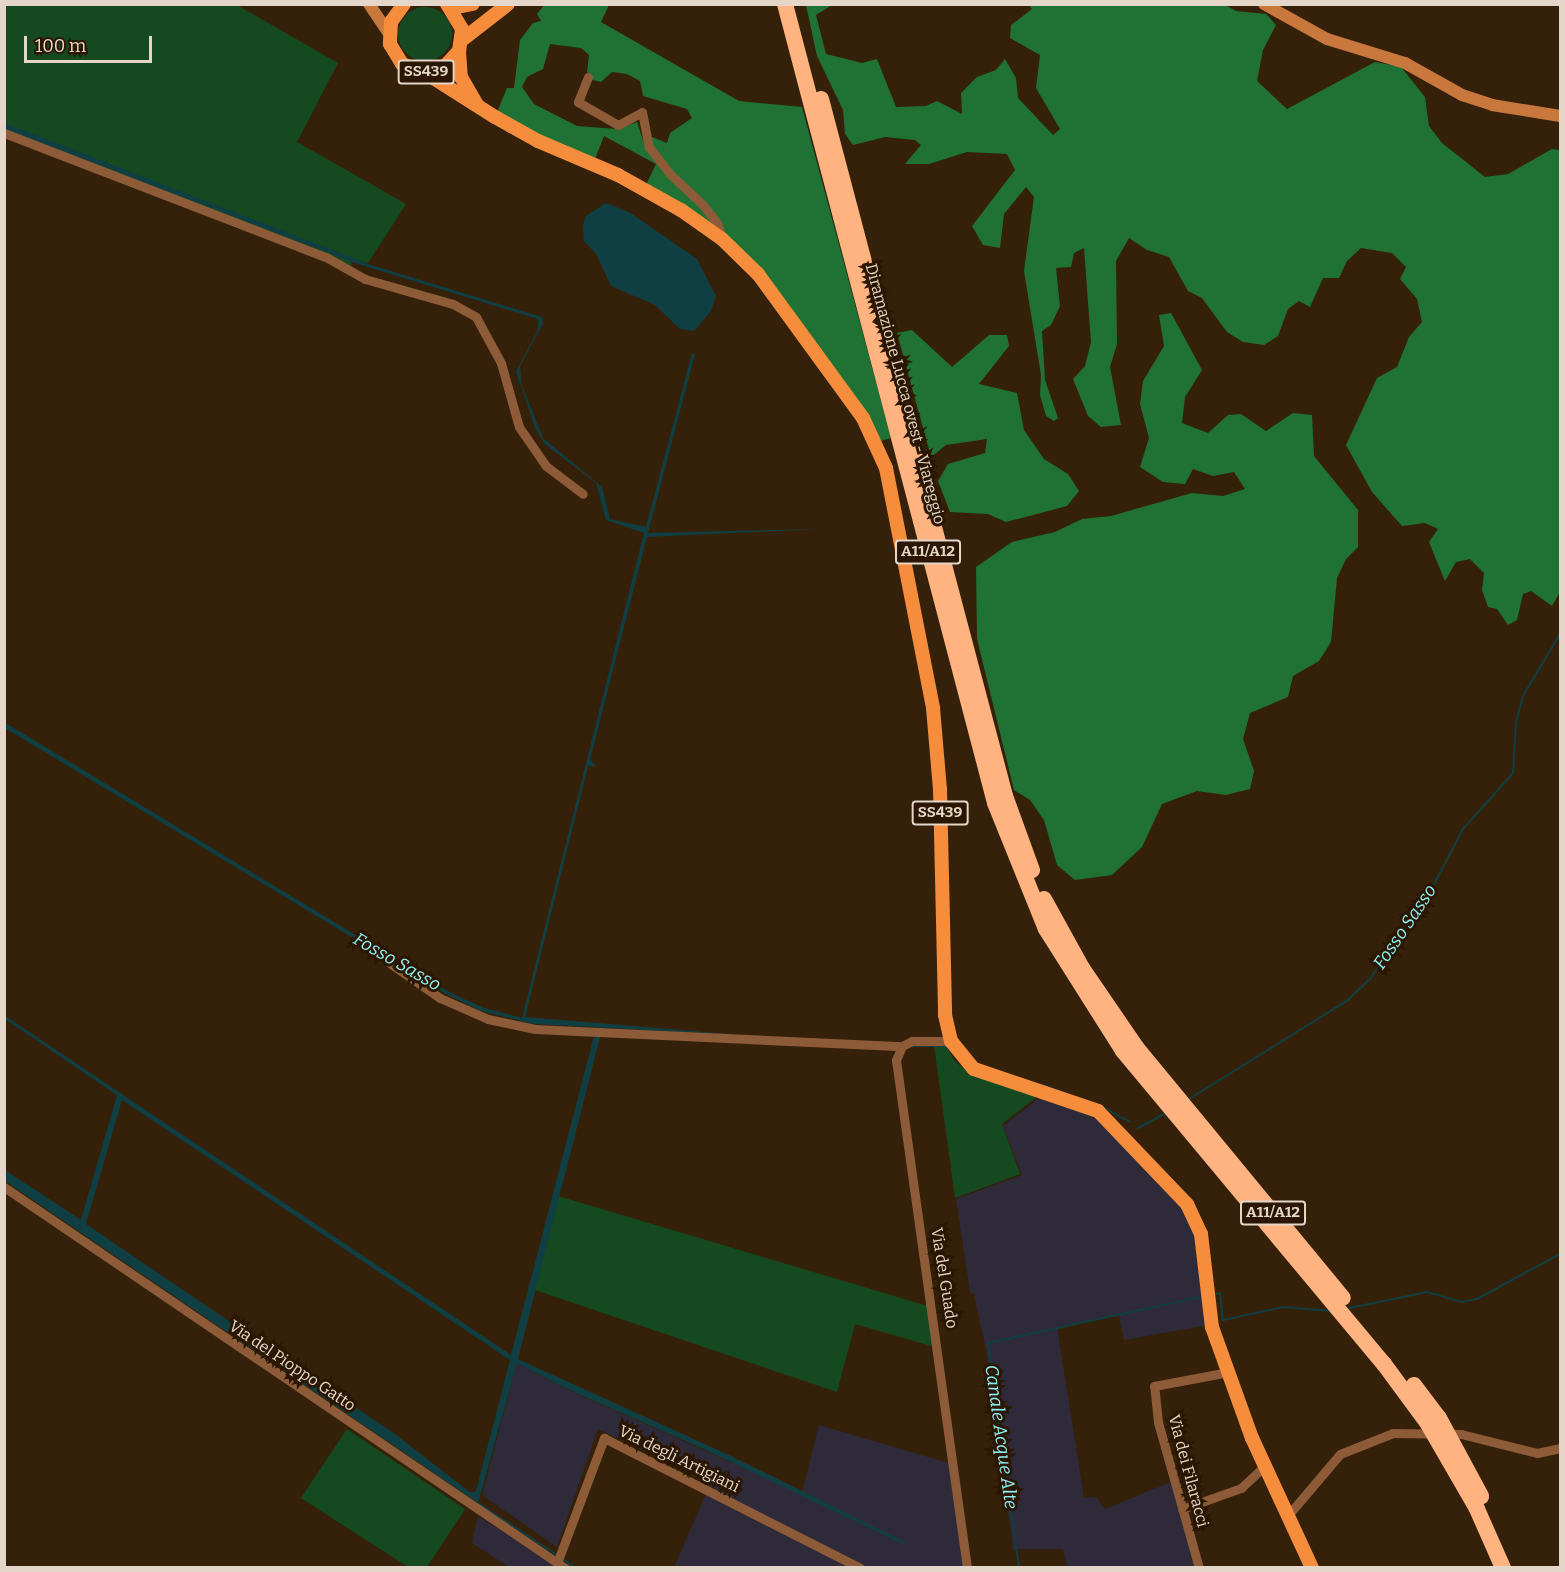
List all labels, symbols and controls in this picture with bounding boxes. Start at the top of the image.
scale bar [27,24,154,62]
text: 100 m [35,35,86,57]
road number: SS439 [398,60,454,84]
street label: Diramazione Lucca ovest - Viareggio [861,262,949,526]
road number: A11/A12 [895,540,961,564]
road number: SS439 [912,801,968,825]
water label: Fosso Sasso [1369,881,1441,973]
water label: Fosso Sasso [349,928,445,996]
road number: A11/A12 [1240,1201,1306,1225]
street label: Via del Guado [927,1226,961,1330]
street label: Via del Pioppo Gatto [225,1316,359,1416]
water label: Canale Acque Alte [980,1364,1022,1510]
street label: Via dei Filaracci [1164,1413,1212,1529]
street label: Via degli Artigiani [615,1421,743,1497]

